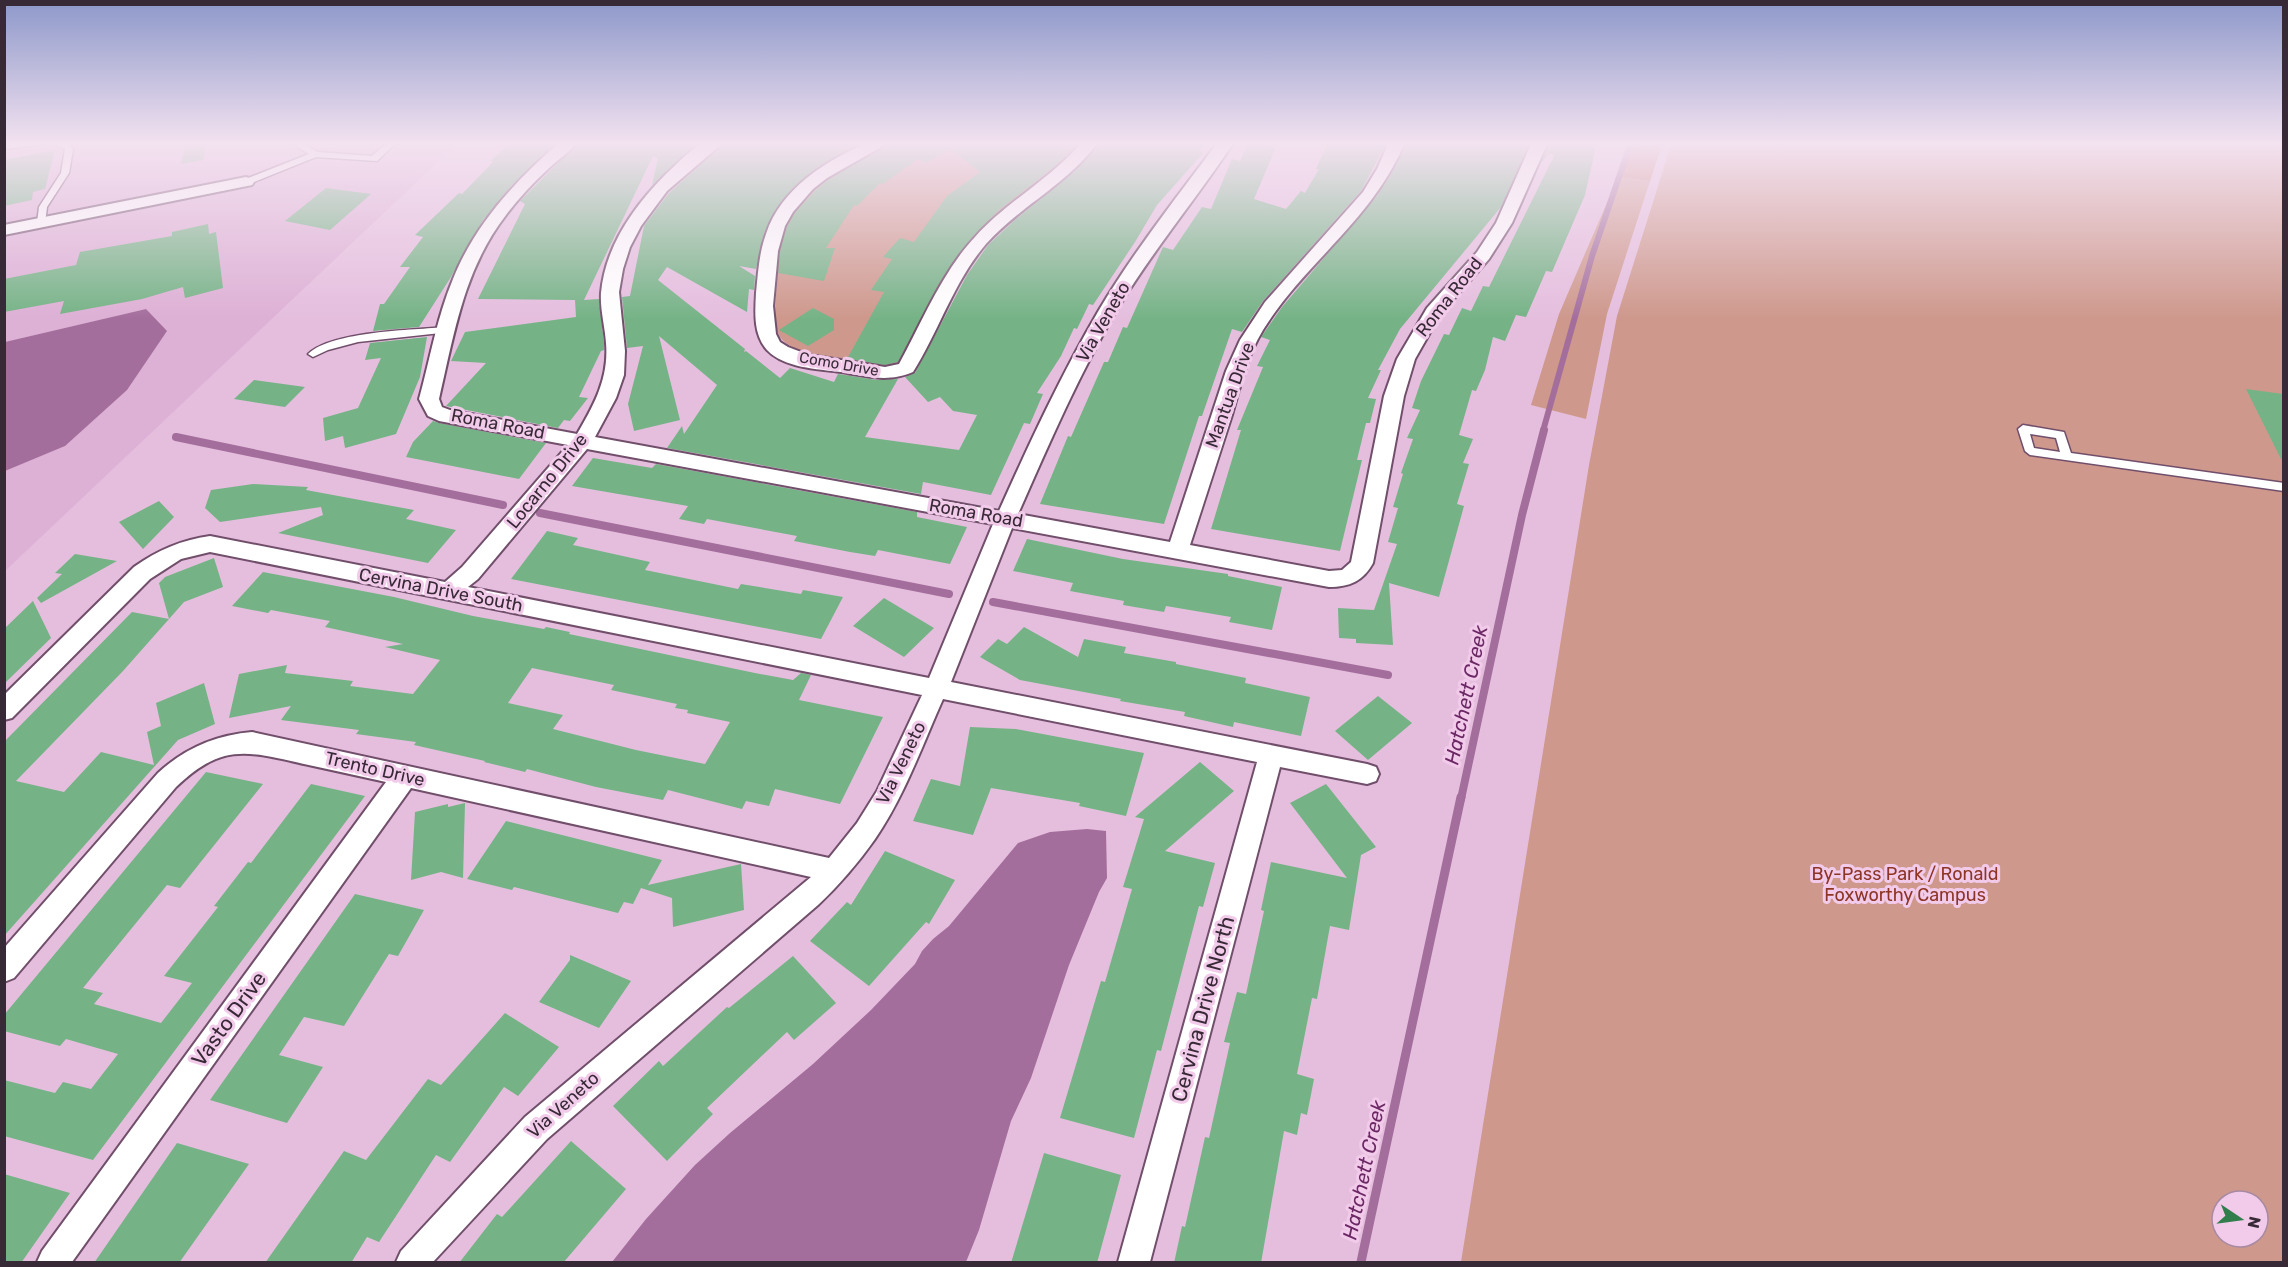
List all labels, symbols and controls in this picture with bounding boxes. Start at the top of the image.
street label: Roma Road [1411,253,1487,341]
street label: Via Veneto [1071,278,1135,366]
street label: Mantua Drive [1201,339,1259,451]
street label: Como Drive [798,348,880,380]
street label: Roma Road [449,404,547,444]
street label: Locarno Drive [502,429,592,533]
street label: Roma Road [927,494,1025,532]
street label: Cervina Drive South [357,563,525,617]
water label: Hatchett Creek [1440,623,1493,767]
street label: Via Veneto [872,718,930,808]
street label: Trento Drive [323,747,427,791]
park label: By-Pass Park / Ronald Foxworthy Campus [1812,863,1998,906]
street label: Cervina Drive North [1166,913,1239,1104]
street label: Vasto Drive [186,967,271,1071]
street label: Via Veneto [522,1067,604,1143]
water label: Hatchett Creek [1338,1098,1391,1242]
north arrow [2210,1189,2270,1249]
text: N [2244,1215,2265,1230]

